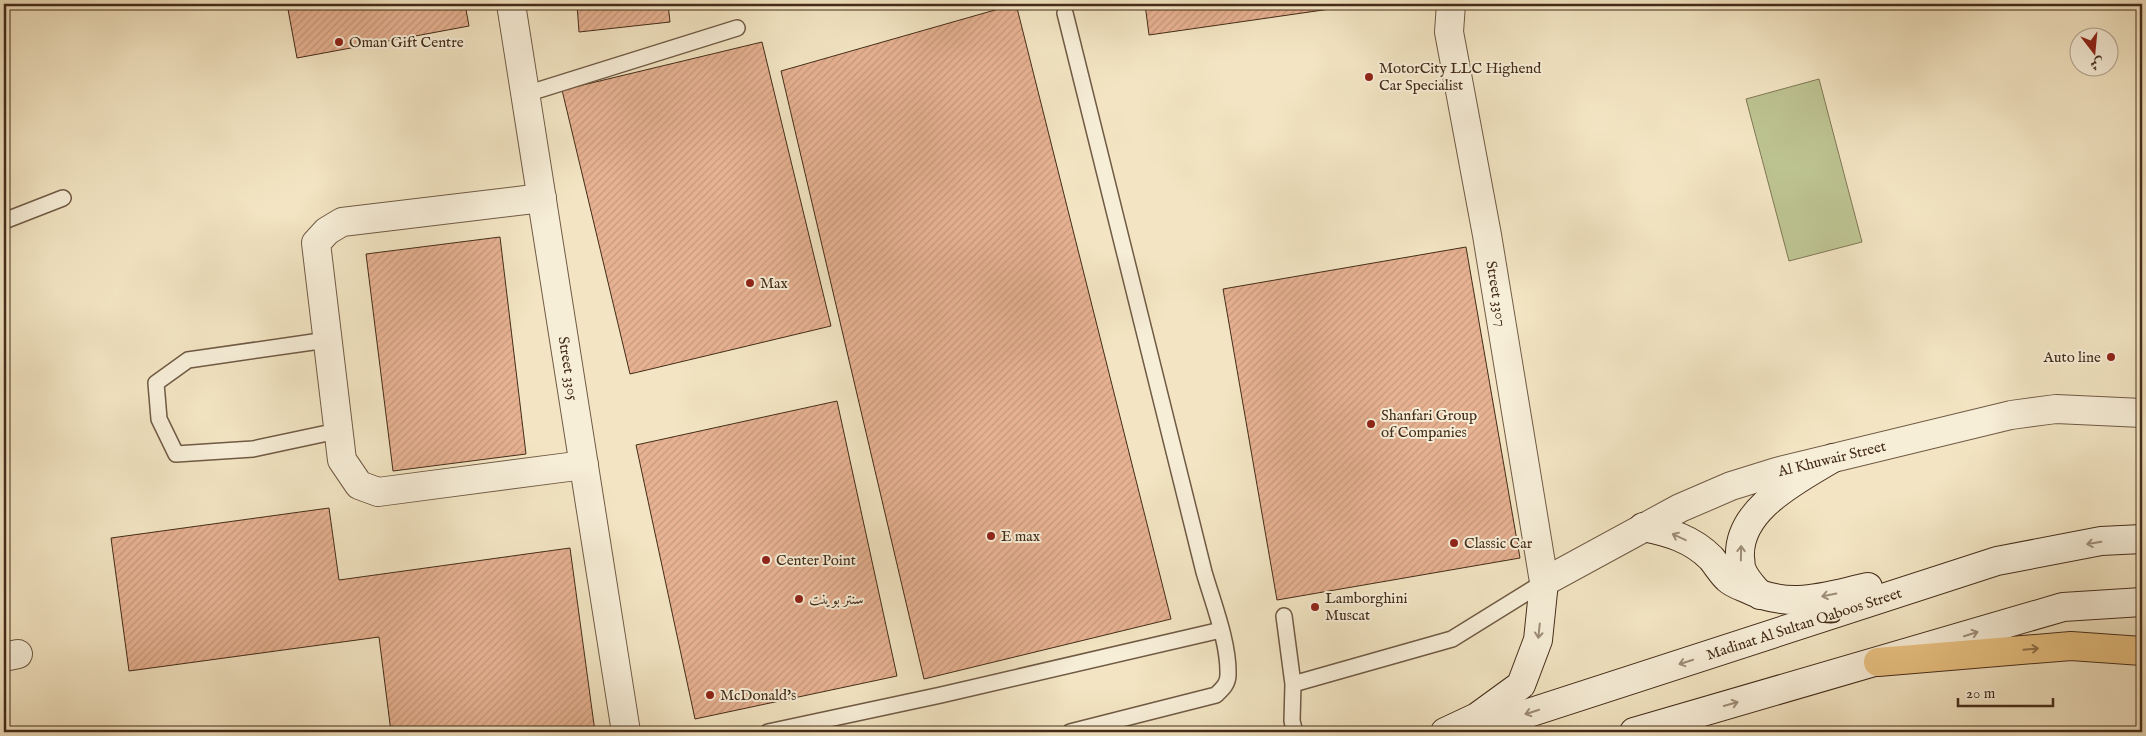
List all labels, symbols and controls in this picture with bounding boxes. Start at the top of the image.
north arrow [2068,28,2118,78]
place label: Oman Gift Centre [349,33,464,52]
marker: Oman Gift Centre [333,36,345,48]
text: ش [2088,53,2106,74]
place label: MotorCity LLC Highend Car Specialist [1379,59,1542,95]
marker: MotorCity LLC Highend Car Specialist [1363,71,1375,83]
street label: Street 3307 [1482,259,1511,328]
place label: Max [760,274,789,293]
marker: Max [744,277,756,289]
street label: Street 3305 [554,335,583,402]
place label: Auto line [2043,348,2101,367]
marker: Auto line [2105,351,2117,363]
place label: Shanfari Group of Companies [1381,406,1477,442]
marker: Shanfari Group of Companies [1365,418,1377,430]
street label: Al Khuwair Street [1775,436,1888,481]
place label: E max [1001,527,1041,546]
marker: E max [985,530,997,542]
one-way arrow [1672,531,1687,541]
place label: Classic Car [1464,534,1533,553]
marker: Classic Car [1448,537,1460,549]
one-way arrow [2086,538,2102,548]
one-way arrow [1736,545,1746,561]
place label: Center Point [776,551,856,570]
marker: Center Point [760,554,772,566]
street label: Madinat Al Sultan Qaboos Street [1704,583,1904,664]
place label: Lamborghini Muscat [1325,589,1407,625]
place label: سنتر بوينت [809,590,864,609]
one-way arrow [1822,591,1838,600]
marker: سنتر بوينت [793,593,805,605]
marker: Lamborghini Muscat [1309,601,1321,613]
one-way arrow [1534,622,1544,638]
one-way arrow [1962,628,1978,638]
one-way arrow [2023,645,2039,654]
one-way arrow [1679,658,1695,667]
scale bar [1958,676,2054,708]
text: 20 m [1966,684,1996,703]
place label: McDonald's [720,686,796,705]
marker: McDonald's [704,689,716,701]
one-way arrow [1723,699,1739,709]
one-way arrow [1524,708,1540,718]

